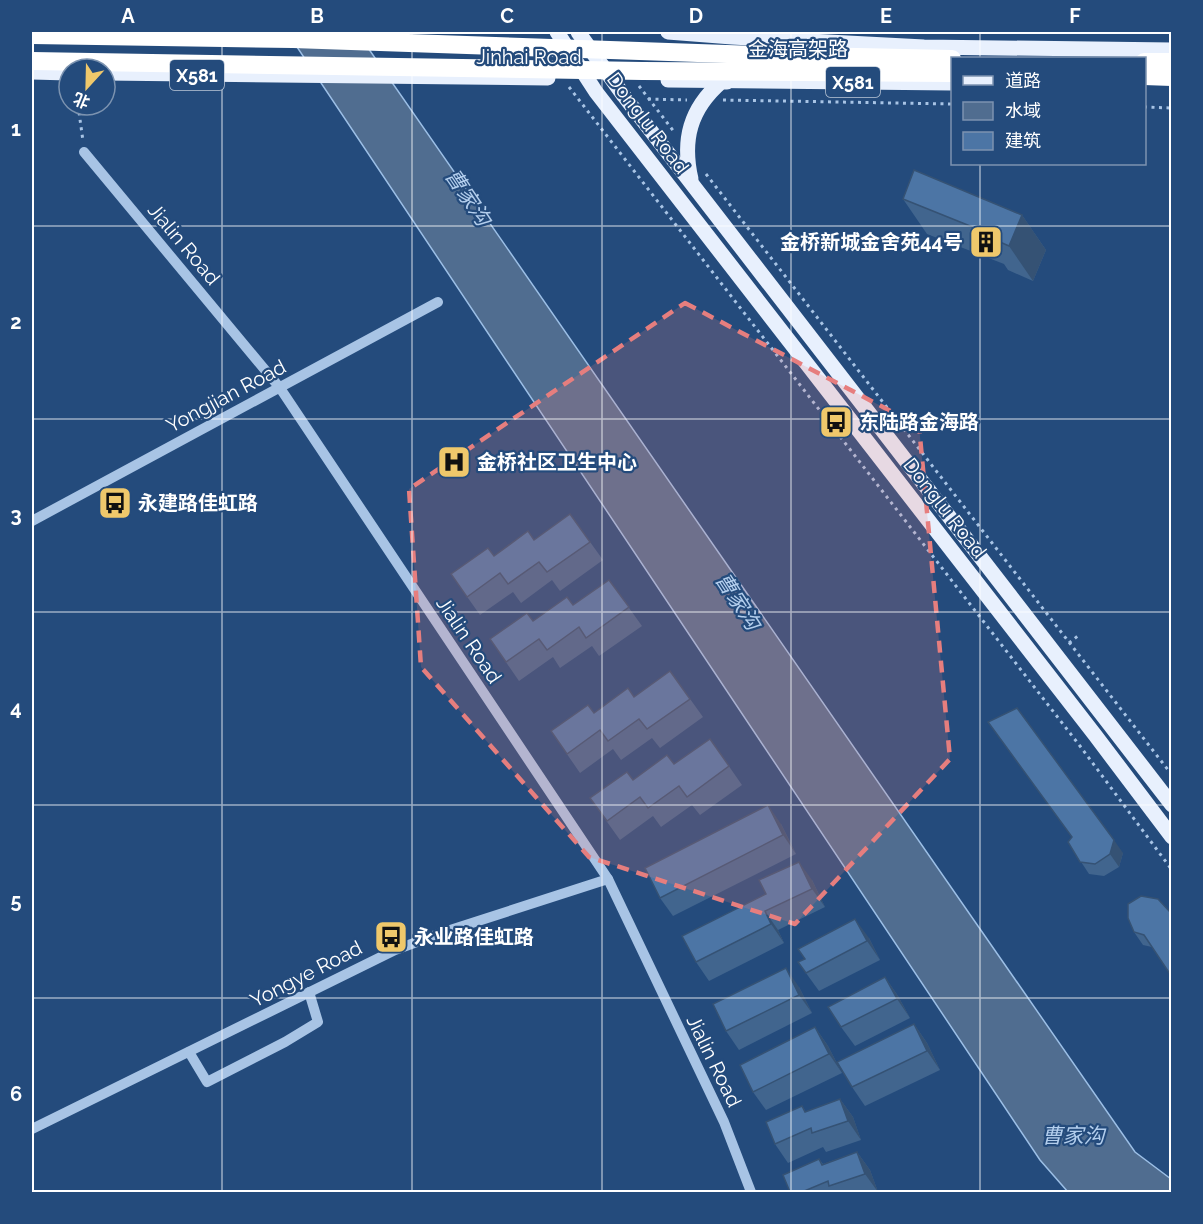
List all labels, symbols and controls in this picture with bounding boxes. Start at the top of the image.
text: A [121,4,135,28]
text: B [310,4,324,28]
text: C [500,4,514,28]
text: D [689,4,703,28]
text: E [880,4,892,28]
text: F [1069,4,1081,28]
street label: 金海高架路 [748,37,848,61]
street label: Jinhai Road [476,45,582,69]
north arrow [57,57,117,117]
legend [951,57,1146,165]
road number: X581 [170,60,224,90]
road number: X581 [826,67,880,97]
street label: Donglu Road [602,68,694,178]
text: 道路 [1005,70,1041,91]
text: 北 [71,89,93,112]
text: 水域 [1005,100,1041,121]
text: 1 [11,117,21,141]
text: 建筑 [1005,130,1041,151]
water label: 曹家沟 [440,164,497,232]
street label: Jialin Road [143,198,225,290]
building icon: 金桥新城金舍苑44号 [968,224,1004,260]
place label: 金桥新城金舍苑44号 [780,230,963,254]
text: 2 [10,310,22,334]
street label: Yongjian Road [162,354,290,438]
bus stop icon: 东陆路金海路 [818,404,854,440]
place label: 东陆路金海路 [859,410,979,434]
hospital icon: 金桥社区卫生中心 [436,444,472,480]
place label: 金桥社区卫生中心 [477,450,637,474]
street label: Donglu Road [898,453,992,563]
bus stop icon: 永建路佳虹路 [97,485,133,521]
place label: 永建路佳虹路 [138,491,258,515]
text: 3 [10,503,22,527]
water label: 曹家沟 [710,568,767,636]
street label: Jialin Road [431,592,507,688]
text: 4 [10,696,22,720]
text: 5 [10,889,22,913]
bus stop icon: 永业路佳虹路 [373,919,409,955]
place label: 永业路佳虹路 [414,925,534,949]
street label: Yongye Road [246,936,366,1012]
street label: Jialin Road [681,1011,747,1111]
text: 6 [10,1082,22,1106]
water label: 曹家沟 [1042,1123,1106,1148]

